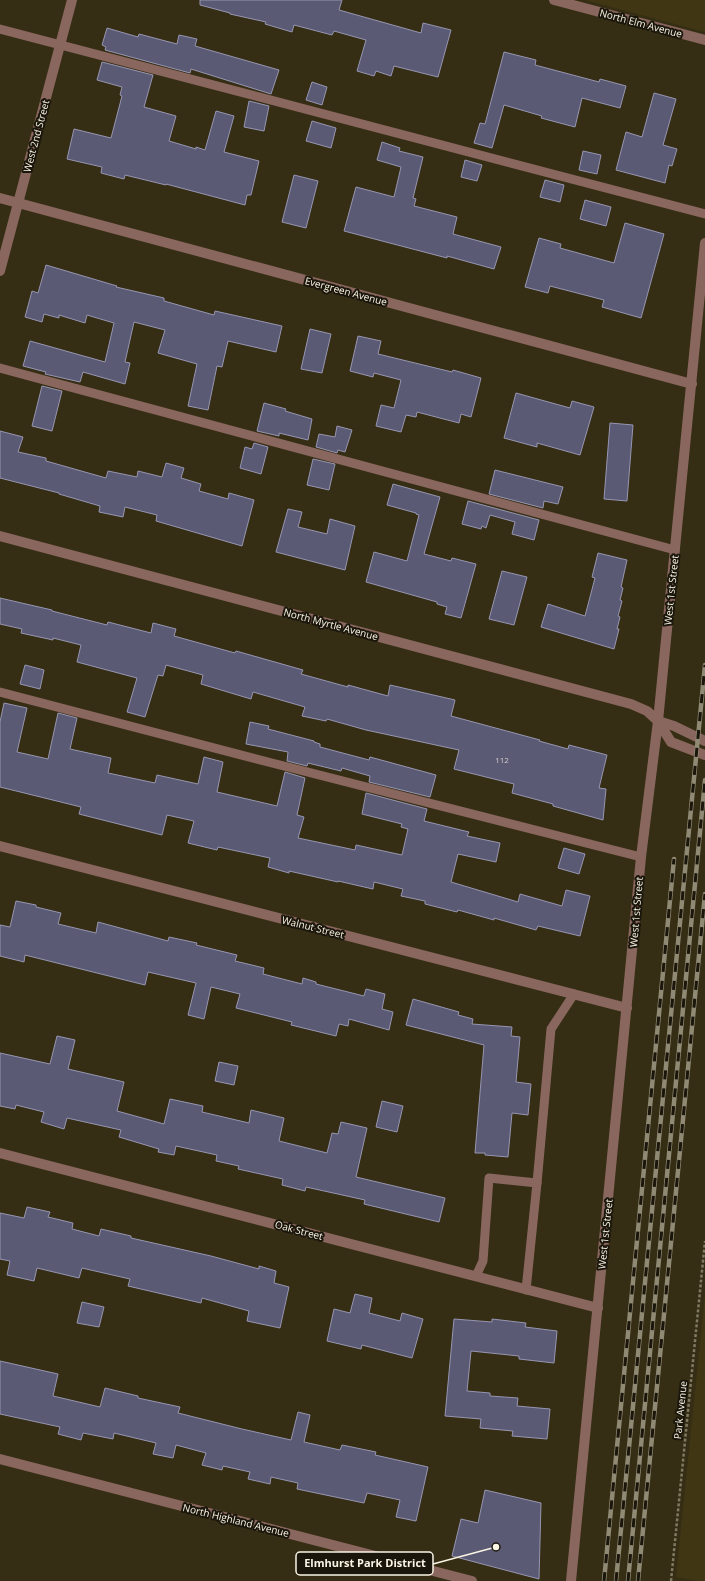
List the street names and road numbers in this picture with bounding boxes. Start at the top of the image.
street label: North Elm Avenue [598,5,684,41]
street label: West 2nd Street [20,98,52,174]
street label: Evergreen Avenue [303,273,389,309]
street label: West 1st Street [660,554,682,626]
street label: North Myrtle Avenue [282,605,380,643]
street label: West 1st Street [626,876,646,948]
street label: Walnut Street [280,913,346,942]
street label: West 1st Street [594,1198,616,1270]
street label: Oak Street [273,1217,325,1243]
street label: Park Avenue [670,1380,690,1440]
street label: North Highland Avenue [181,1500,291,1540]

